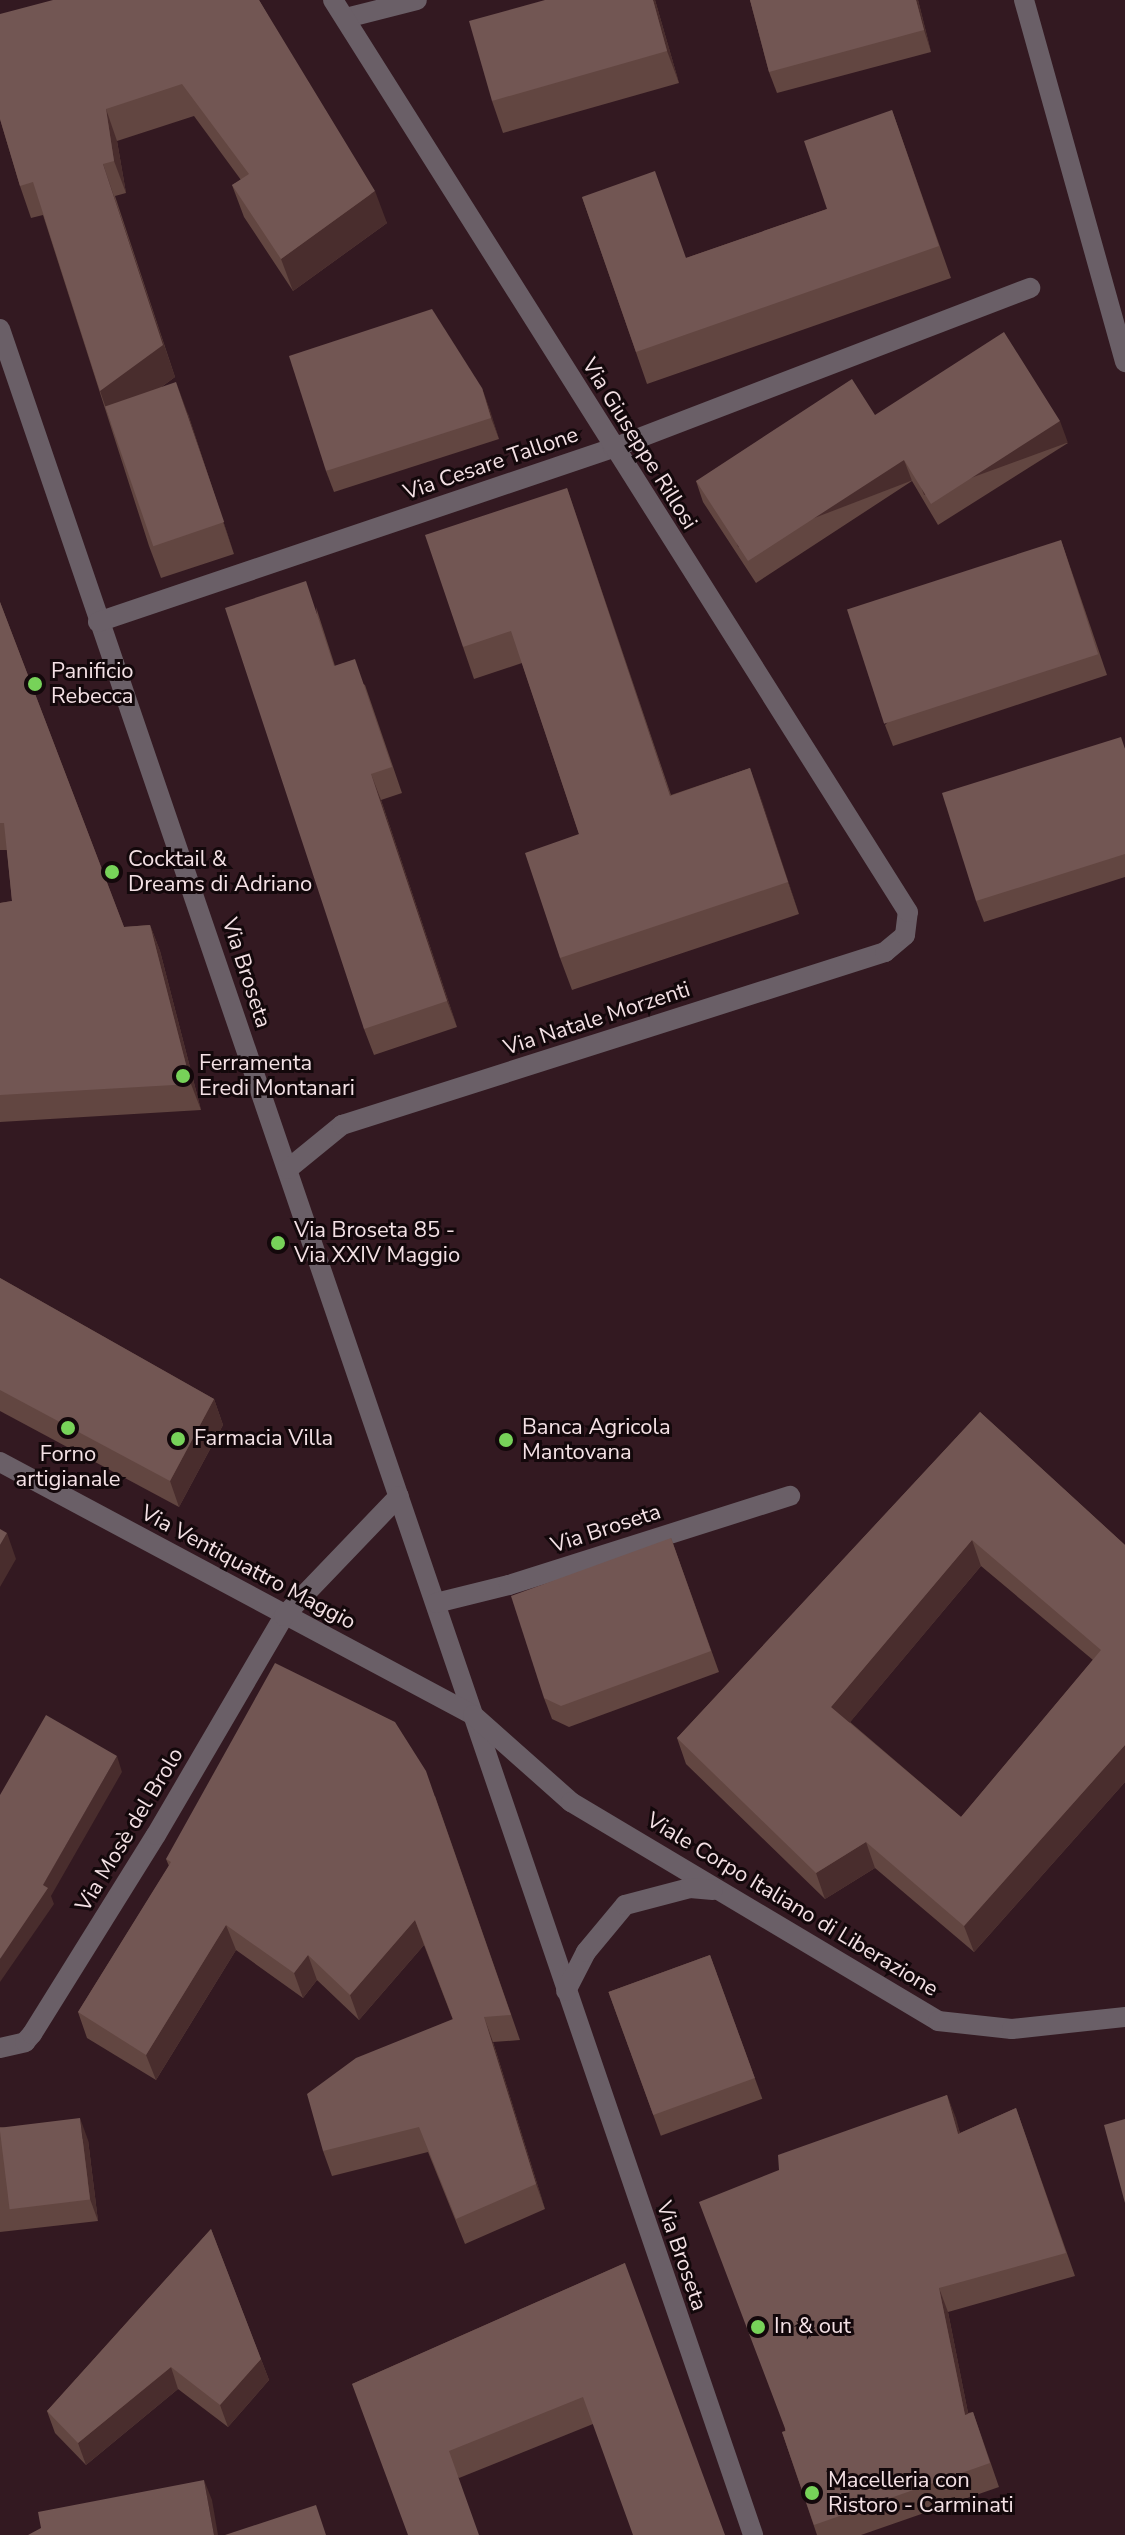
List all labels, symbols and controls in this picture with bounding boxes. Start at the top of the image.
street label: Via Giuseppe Rillosi [576,353,702,535]
street label: Via Cesare Tallone [400,422,582,506]
place label: Panificio Rebecca [51,658,133,710]
marker: Panificio Rebecca [26,675,44,693]
place label: Cocktail & Dreams di Adriano [128,846,312,898]
marker: Cocktail & Dreams di Adriano [103,863,121,881]
street label: Via Broseta [216,915,276,1031]
street label: Via Natale Morzenti [500,976,694,1062]
place label: Ferramenta Eredi Montanari [199,1050,355,1102]
marker: Ferramenta Eredi Montanari [174,1067,192,1085]
place label: Via Broseta 85 - Via XXIV Maggio [294,1217,460,1268]
marker: Via Broseta 85 - Via XXIV Maggio [269,1234,287,1252]
place label: Banca Agricola Mantovana [522,1414,671,1466]
marker: Forno artigianale [59,1419,77,1437]
place label: Farmacia Villa [194,1426,333,1452]
marker: Farmacia Villa [169,1430,187,1448]
marker: Banca Agricola Mantovana [497,1431,515,1449]
place label: Forno artigianale [16,1441,120,1492]
street label: Via Broseta [548,1499,664,1559]
street label: Via Ventiquattro Maggio [136,1500,360,1636]
street label: Via Mosè del Brolo [71,1743,189,1917]
street label: Viale Corpo Italiano di Liberazione [641,1807,943,2003]
street label: Via Broseta [650,2198,712,2314]
place label: In & out [774,2314,851,2340]
marker: In & out [749,2318,767,2336]
place label: Macelleria con Ristoro - Carminati [828,2467,1014,2518]
marker: Macelleria con Ristoro - Carminati [803,2484,821,2502]

